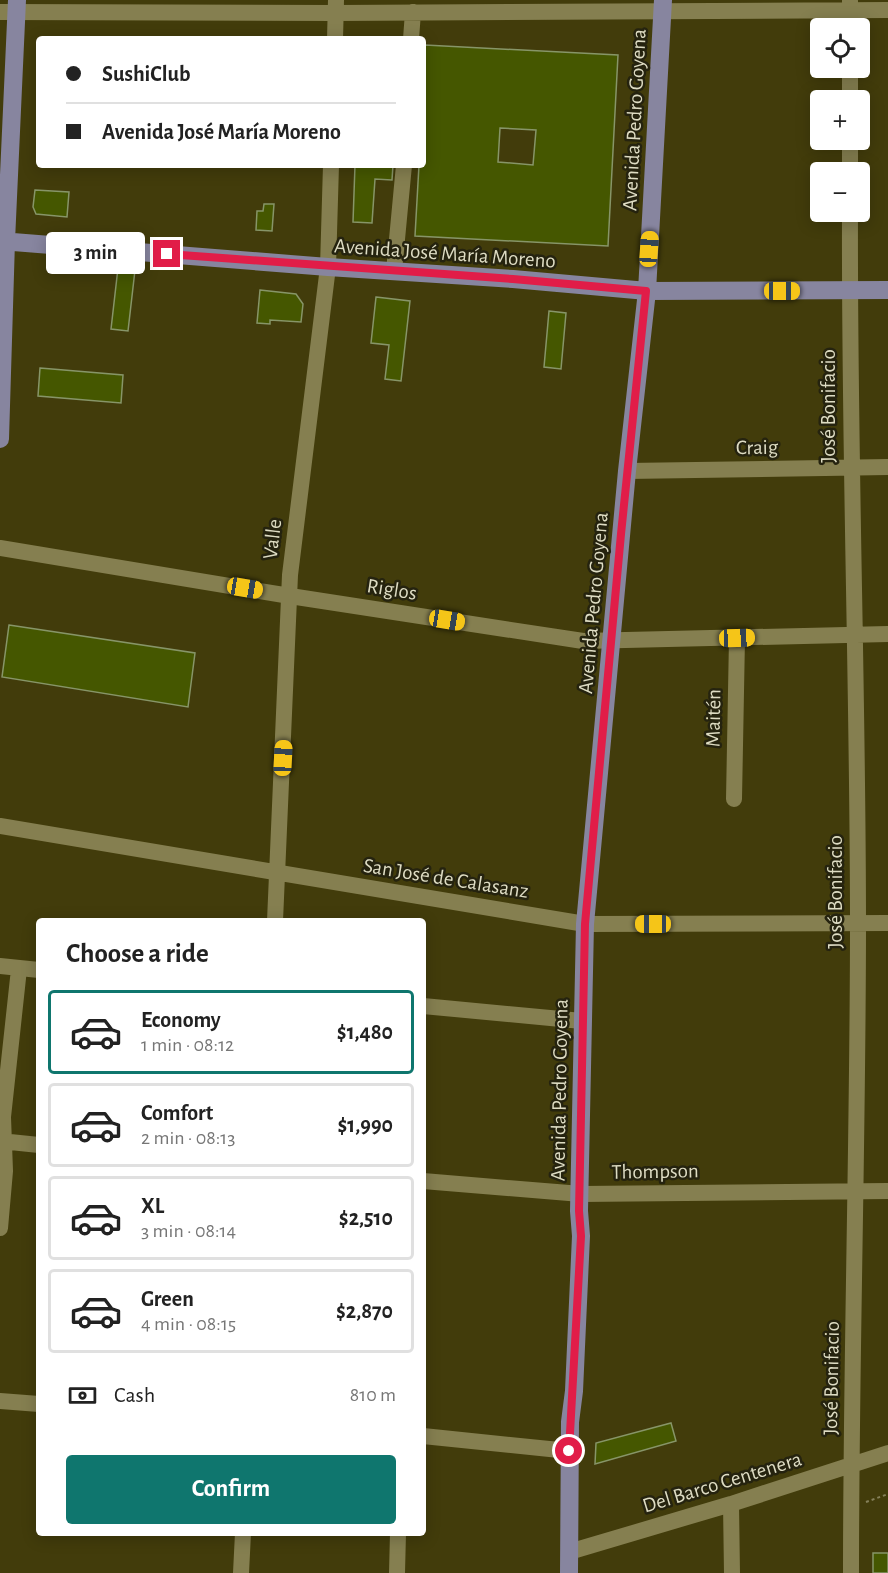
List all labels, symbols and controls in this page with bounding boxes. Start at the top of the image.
map controls [810,18,870,222]
button: locate [810,18,870,78]
street label: Avenida Pedro Goyena [619,28,650,212]
text: SushiClub [102,63,191,85]
button: + [810,90,870,150]
text: Avenida José María Moreno [102,121,341,143]
button: − [810,162,870,222]
car [639,230,659,268]
callout: 3 min [47,233,146,275]
street label: Avenida José María Moreno [333,235,556,272]
route end [153,240,180,267]
text: 3 min [74,243,117,263]
car [764,282,800,300]
street label: José Bonifacio [818,349,839,463]
street label: Craig [736,437,779,458]
street label: Avenida Pedro Goyena [575,511,612,695]
street label: Valle [260,518,285,560]
street label: Riglos [365,575,418,604]
car [226,576,264,600]
car [428,608,466,632]
car [719,628,755,648]
street label: Maitén [702,689,725,747]
car [273,740,293,776]
street label: José Bonifacio [825,835,846,949]
street label: San José de Calasanz [362,855,530,902]
car [635,915,671,933]
text: Choose a ride [66,940,209,967]
street label: Avenida Pedro Goyena [547,998,572,1181]
icon: car [69,1005,123,1059]
text: Economy [141,1009,221,1031]
text: $1,480 [337,1021,393,1043]
text: 1 min · 08:12 [141,1035,234,1055]
icon: car [69,1098,123,1152]
text: Comfort [141,1102,213,1124]
text: $1,990 [337,1114,393,1136]
text: 2 min · 08:13 [141,1128,235,1148]
street label: Thompson [611,1160,699,1183]
icon: car [69,1191,123,1245]
text: XL [141,1195,164,1217]
text: $2,510 [339,1207,393,1229]
text: 3 min · 08:14 [141,1221,236,1241]
icon: car [69,1284,123,1338]
text: Green [141,1288,194,1310]
text: $2,870 [336,1300,393,1322]
text: 4 min · 08:15 [141,1314,236,1334]
street label: José Bonifacio [820,1321,843,1435]
icon: cash [66,1379,99,1412]
text: Cash [114,1384,155,1406]
text: 810 m [350,1385,396,1405]
route start [555,1437,582,1464]
street label: Del Barco Centenera [640,1448,804,1517]
button: Confirm [66,1455,396,1524]

